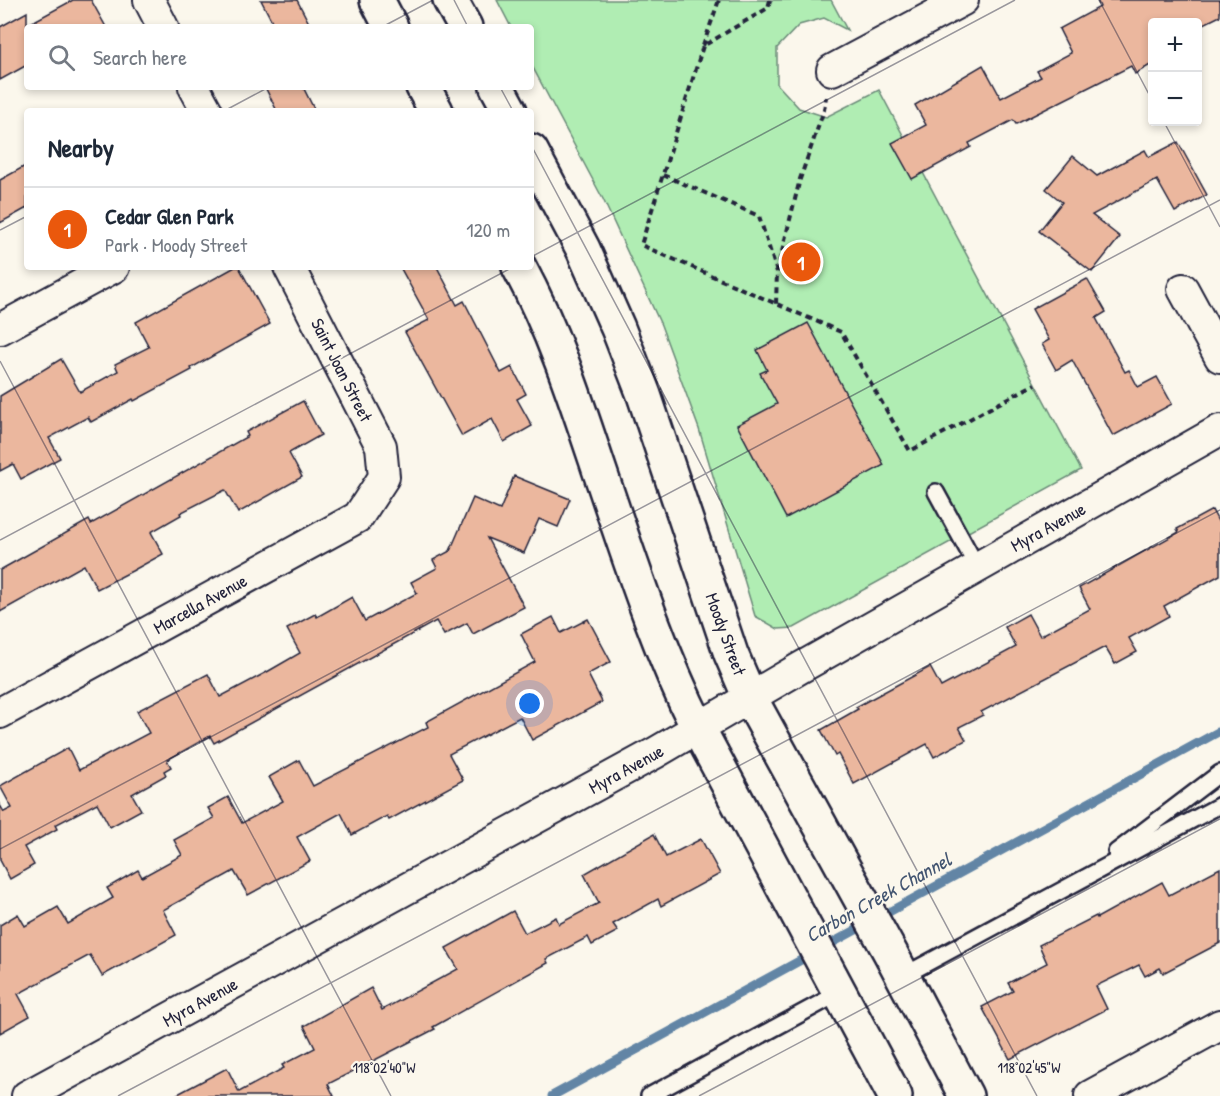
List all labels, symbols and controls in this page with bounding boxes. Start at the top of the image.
map controls [1148,18,1202,126]
button: + [1148,18,1202,72]
search box [24,24,534,90]
icon: search [45,41,78,74]
text: Search here [93,42,187,72]
button: − [1148,72,1202,126]
text: Nearby [48,130,114,165]
text: Cedar Glen Park [105,201,234,231]
text: 1 [64,216,71,243]
text: 120 m [466,216,510,243]
text: Park · Moody Street [105,231,247,258]
pin: 1 [782,240,820,284]
street label: Saint Joan Street [305,314,379,427]
street label: Myra Avenue [1006,496,1090,558]
street label: Marcella Avenue [149,568,251,640]
street label: Moody Street [700,589,753,679]
your location [515,689,544,718]
street label: Myra Avenue [584,738,668,800]
water label: Carbon Creek Channel [800,845,957,948]
street label: Myra Avenue [158,971,242,1033]
text: 118°02'40"W [352,1057,416,1078]
text: 118°02'45"W [998,1057,1061,1078]

